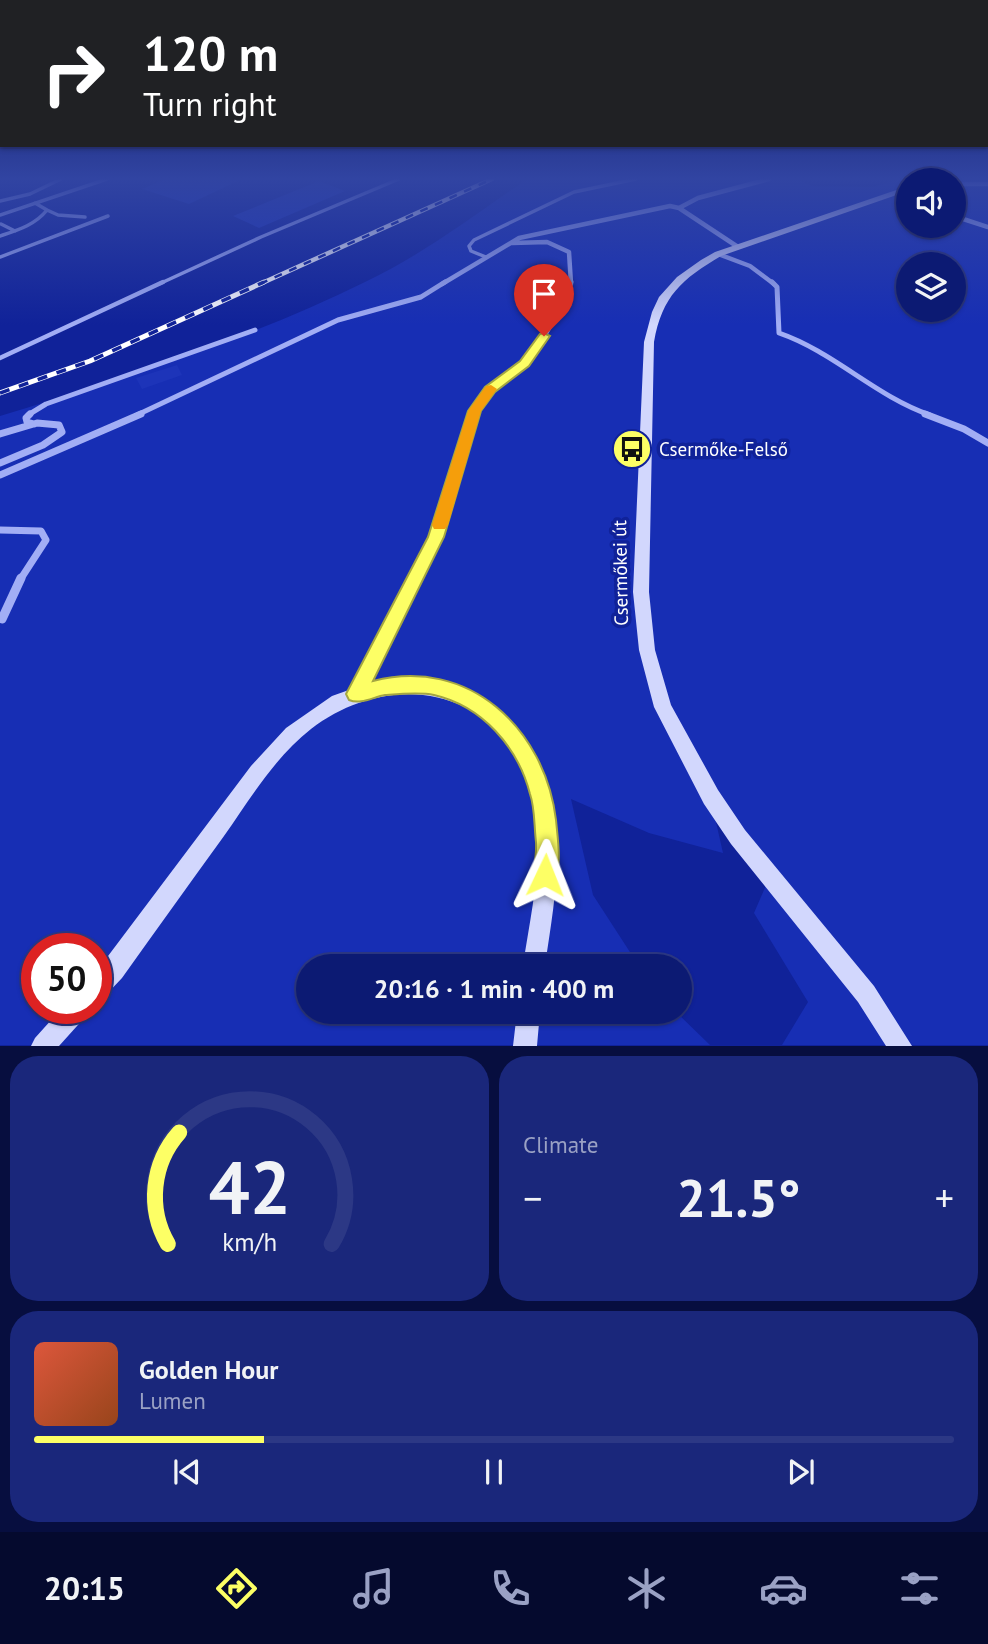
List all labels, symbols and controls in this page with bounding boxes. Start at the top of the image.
text: 120 m [143,21,278,85]
icon: right [28,28,119,119]
text: Turn right [143,83,277,125]
map controls [896,168,966,322]
button: sound [896,168,966,238]
button: layers [896,252,966,322]
pin [514,264,574,336]
icon: arrive [525,275,563,313]
bus stop icon: Csermőke-Felső [611,428,653,470]
place label: Csermőke-Felső [659,437,788,461]
street label: Csermőkei út [607,519,633,626]
position arrow [508,838,582,912]
speed limit sign: 50 [21,933,112,1024]
text: 20:16 · 1 min · 400 m [374,972,614,1005]
text: Climate [523,1130,598,1159]
text: 42 [208,1141,291,1235]
text: 21.5° [677,1164,800,1231]
text: − [523,1173,542,1222]
text: + [935,1173,954,1222]
text: km/h [222,1226,277,1258]
text: Golden Hour [139,1353,278,1386]
text: Lumen [139,1386,206,1415]
icon: previous [168,1453,206,1491]
icon: pause [475,1453,513,1491]
icon: next [782,1453,820,1491]
icon: directions [212,1564,261,1613]
icon: music [349,1564,398,1613]
icon: phone [486,1564,535,1613]
icon: climate [622,1564,671,1613]
icon: car [759,1564,808,1613]
icon: filters [895,1564,944,1613]
text: 20:15 [44,1567,125,1609]

